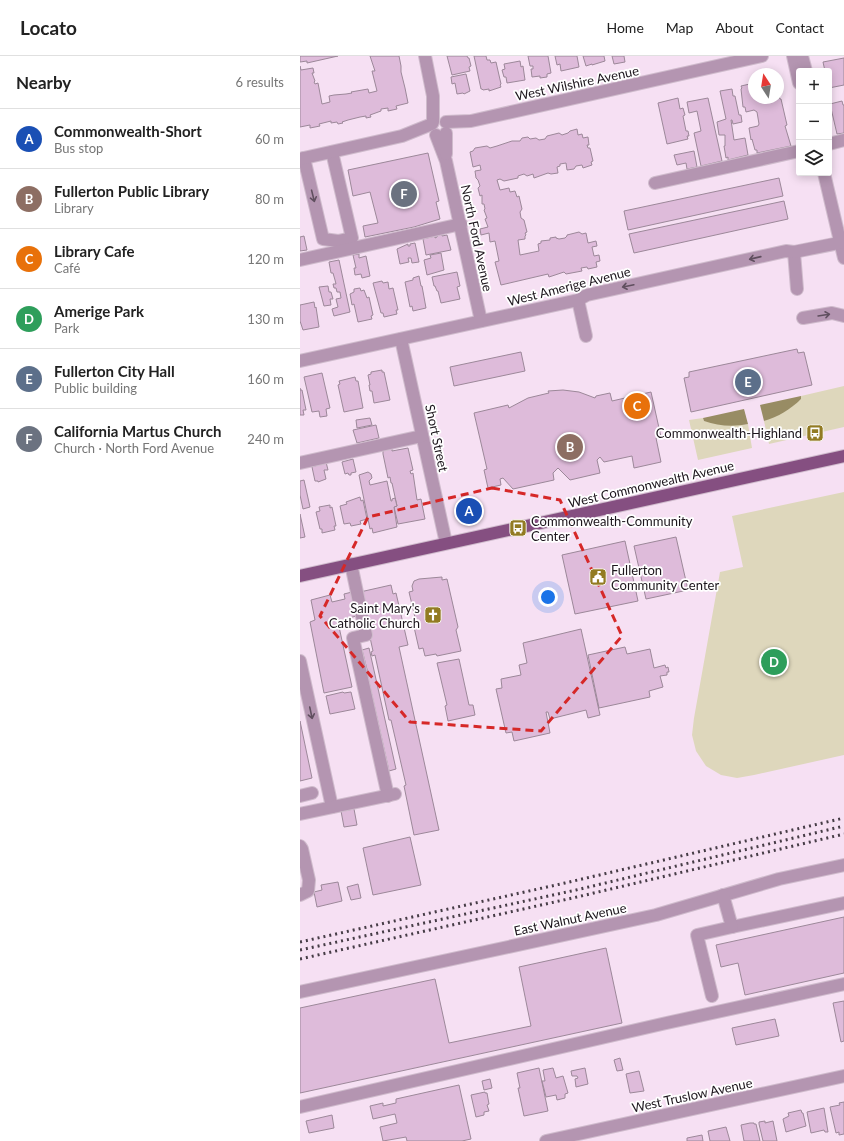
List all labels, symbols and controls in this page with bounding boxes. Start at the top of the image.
text: Locato [20,16,77,39]
text: Home [606,19,644,36]
text: Map [666,19,693,36]
text: About [715,19,753,36]
text: Contact [775,19,824,36]
street label: West Wilshire Avenue [514,62,640,104]
north arrow [748,68,784,104]
map controls [796,68,832,176]
button: + [796,68,832,104]
text: Nearby [16,72,71,93]
text: 6 results [236,74,284,90]
button: − [796,104,832,140]
text: Commonwealth-Short [54,122,202,140]
text: A [24,131,34,147]
text: 60 m [255,131,284,147]
text: Bus stop [54,140,103,156]
button: layers [796,140,832,176]
pin: F [391,179,417,209]
text: Fullerton Public Library [54,182,209,200]
street label: North Ford Avenue [458,183,496,293]
one-way arrow [310,189,317,202]
text: B [25,191,33,207]
text: 80 m [255,191,284,207]
text: Library [54,200,94,216]
text: Library Cafe [54,242,135,260]
text: C [25,251,33,267]
text: 120 m [247,251,284,267]
one-way arrow [749,254,762,262]
text: Café [54,260,80,276]
street label: West Amerige Avenue [506,263,632,309]
one-way arrow [622,282,635,290]
text: Amerige Park [54,302,144,320]
text: D [24,311,34,327]
text: 130 m [247,311,284,327]
one-way arrow [817,311,830,319]
text: Park [54,320,79,336]
text: Fullerton City Hall [54,362,175,380]
pin: E [735,367,761,397]
text: E [25,371,33,387]
text: 160 m [247,371,284,387]
text: Public building [54,380,137,396]
pin: C [624,391,650,421]
street label: Short Street [422,403,452,473]
text: California Martus Church [54,422,221,440]
bus stop icon: Commonwealth-Highland [805,423,825,443]
place label: Commonwealth-Highland [656,425,802,441]
text: F [25,431,33,447]
text: 240 m [247,431,284,447]
pin: B [557,432,583,462]
text: Church · North Ford Avenue [54,440,214,456]
street label: West Commonwealth Avenue [567,457,735,511]
pin: A [456,496,482,526]
place label: Commonwealth-Community Center [531,513,693,544]
bus stop icon: Commonwealth-Community Center [508,518,528,538]
place label: Fullerton Community Center [611,562,719,593]
public building icon: Fullerton Community Center [588,567,608,587]
your location [538,587,558,607]
place label: Saint Mary's Catholic Church [329,600,420,631]
church icon: Saint Mary's Catholic Church [423,605,443,625]
pin: D [761,647,787,677]
one-way arrow [308,706,316,719]
street label: East Walnut Avenue [512,899,628,939]
street label: West Truslow Avenue [630,1074,754,1116]

